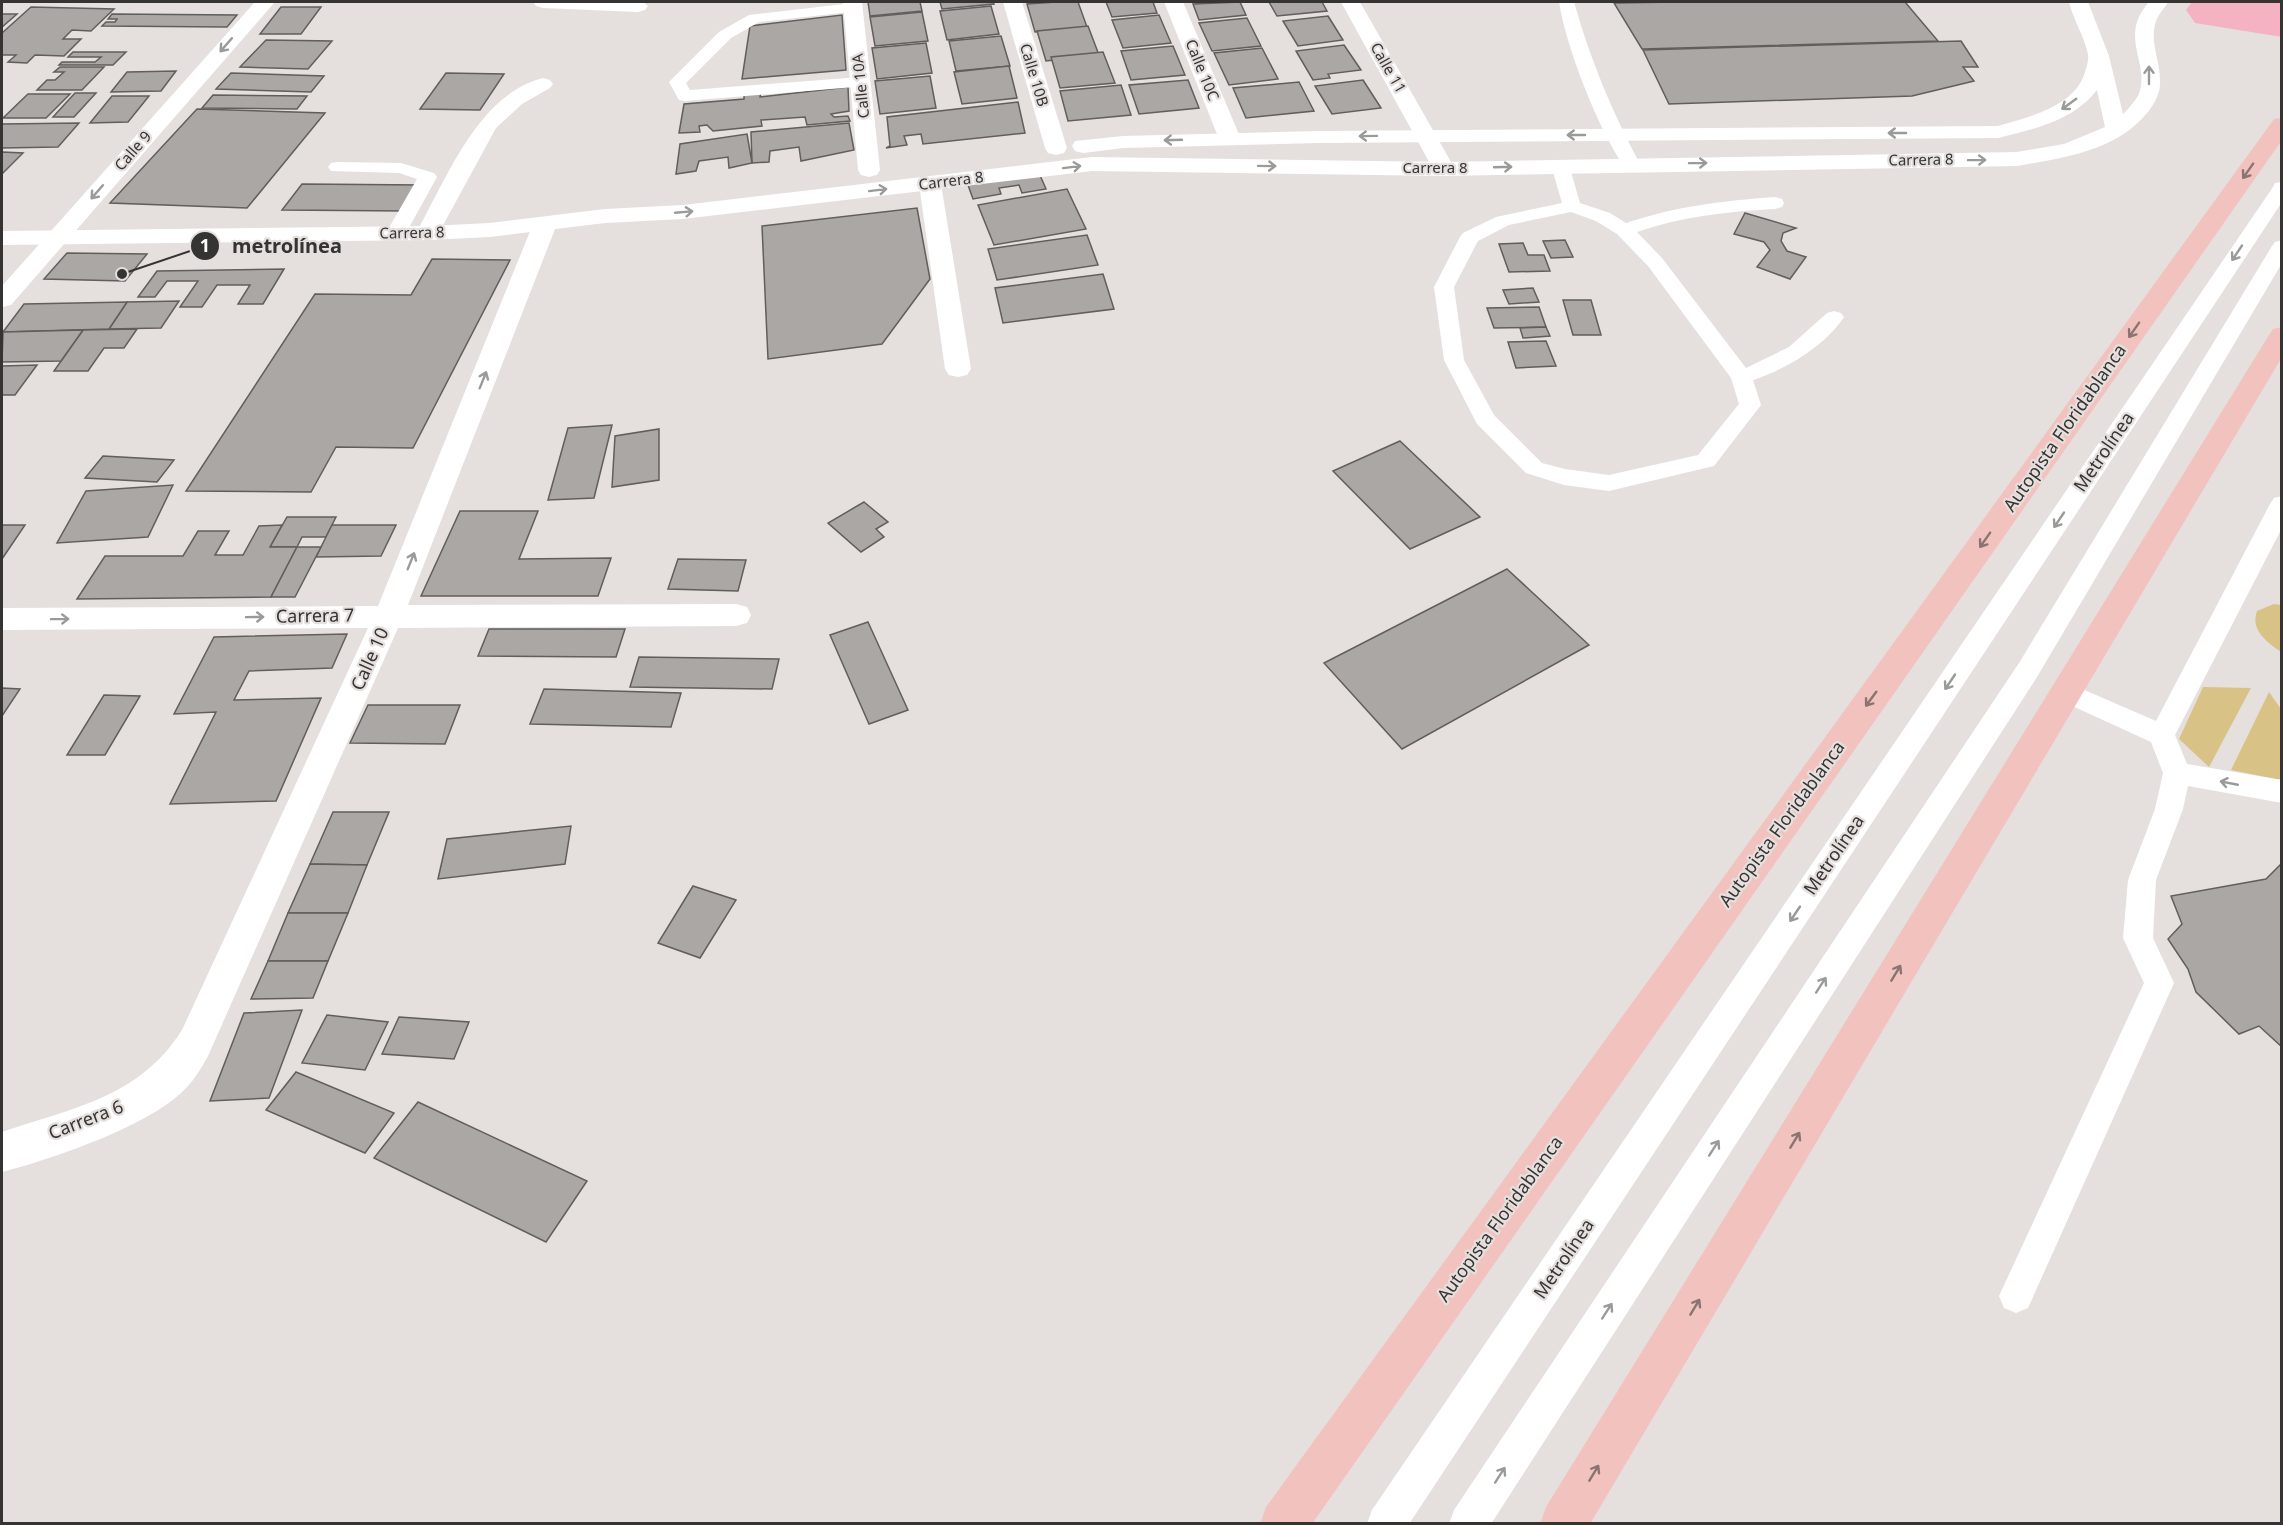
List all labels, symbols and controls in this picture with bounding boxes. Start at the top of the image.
street label: Calle 10C [1182,36,1224,104]
one-way arrow [219,37,233,52]
street label: Calle 11 [1366,39,1411,96]
street label: Calle 10B [1016,41,1054,109]
street label: Calle 10A [847,52,873,119]
one-way arrow [2143,65,2154,85]
one-way arrow [2062,98,2078,110]
street label: Calle 9 [109,126,155,174]
one-way arrow [1888,127,1908,139]
one-way arrow [1567,129,1587,141]
one-way arrow [1358,130,1378,142]
one-way arrow [1163,134,1183,146]
street label: Carrera 8 [1888,148,1954,170]
one-way arrow [1966,154,1986,165]
street label: Carrera 8 [1402,157,1468,177]
one-way arrow [1687,158,1707,169]
one-way arrow [1256,160,1276,172]
one-way arrow [1061,161,1081,172]
one-way arrow [1492,161,1512,173]
one-way arrow [2241,163,2254,179]
street label: Carrera 8 [917,166,984,194]
one-way arrow [90,184,104,199]
one-way arrow [868,184,887,195]
one-way arrow [674,206,694,217]
street label: Carrera 8 [379,221,445,243]
callout: metrolínea [190,227,354,265]
text: metrolínea [232,232,342,259]
text: 1 [200,233,210,257]
one-way arrow [2231,244,2243,261]
one-way arrow [2128,322,2140,338]
street label: Autopista Floridablanca [1997,339,2131,516]
one-way arrow [478,371,489,389]
street label: Metrolínea [2068,407,2139,496]
one-way arrow [2052,511,2064,528]
one-way arrow [1978,532,1991,548]
one-way arrow [406,552,417,571]
street label: Carrera 7 [276,602,354,628]
one-way arrow [244,611,264,622]
one-way arrow [49,613,69,624]
street label: Calle 10 [345,623,394,694]
one-way arrow [1944,673,1956,690]
one-way arrow [1865,690,1877,707]
street label: Autopista Floridablanca [1713,736,1850,911]
one-way arrow [2220,777,2239,788]
street label: Metrolínea [1798,810,1869,899]
one-way arrow [1789,905,1801,921]
one-way arrow [1891,965,1903,982]
one-way arrow [1815,978,1827,994]
street label: Carrera 6 [45,1094,126,1144]
street label: Autopista Floridablanca [1431,1131,1568,1306]
one-way arrow [1790,1132,1802,1149]
one-way arrow [1708,1141,1720,1157]
street label: Metrolínea [1528,1214,1599,1303]
one-way arrow [1689,1299,1701,1316]
one-way arrow [1601,1304,1613,1320]
one-way arrow [1588,1465,1600,1482]
one-way arrow [1494,1467,1506,1483]

